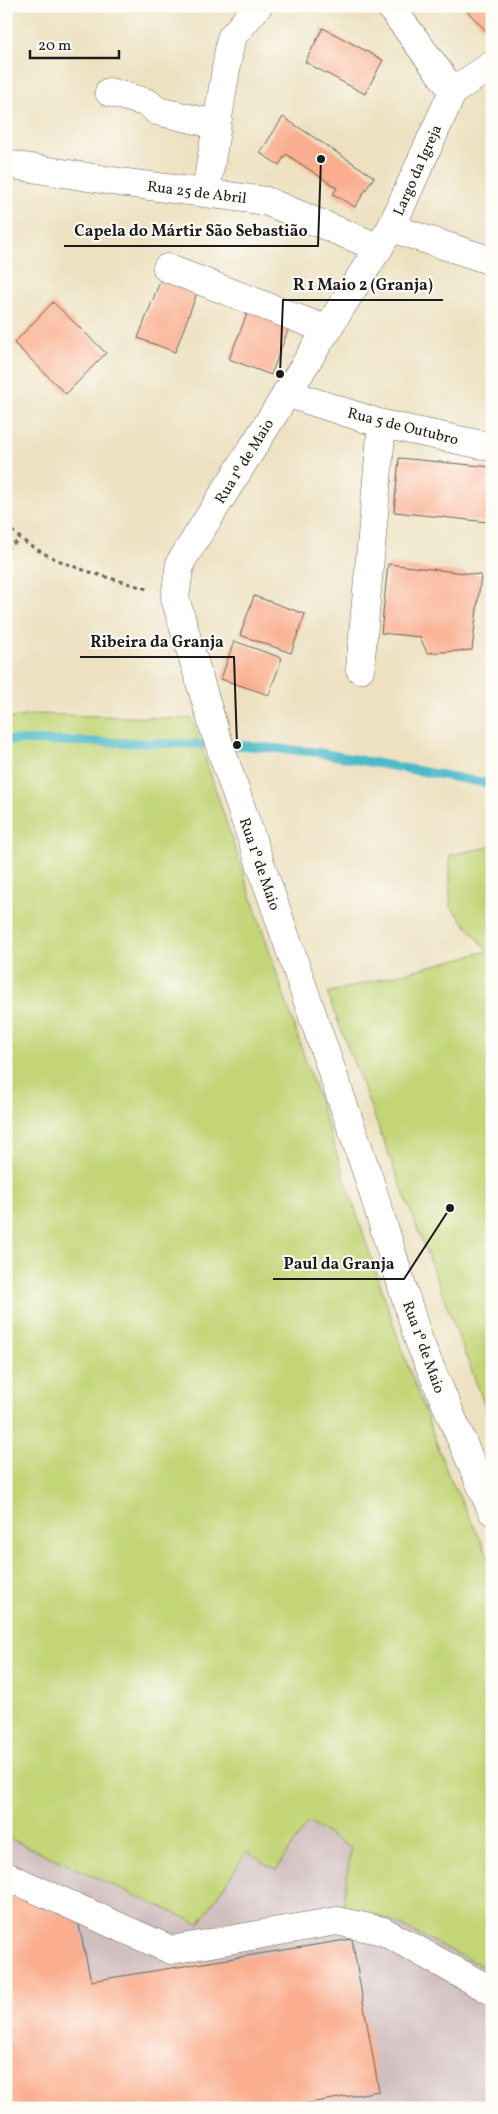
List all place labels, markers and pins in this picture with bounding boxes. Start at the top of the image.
callout: Capela do Mártir São Sebastião [64,215,318,246]
callout: R 1 Maio 2 (Granja) [283,269,443,300]
callout: Ribeira da Granja [80,626,234,657]
callout: Paul da Granja [273,1248,404,1279]

